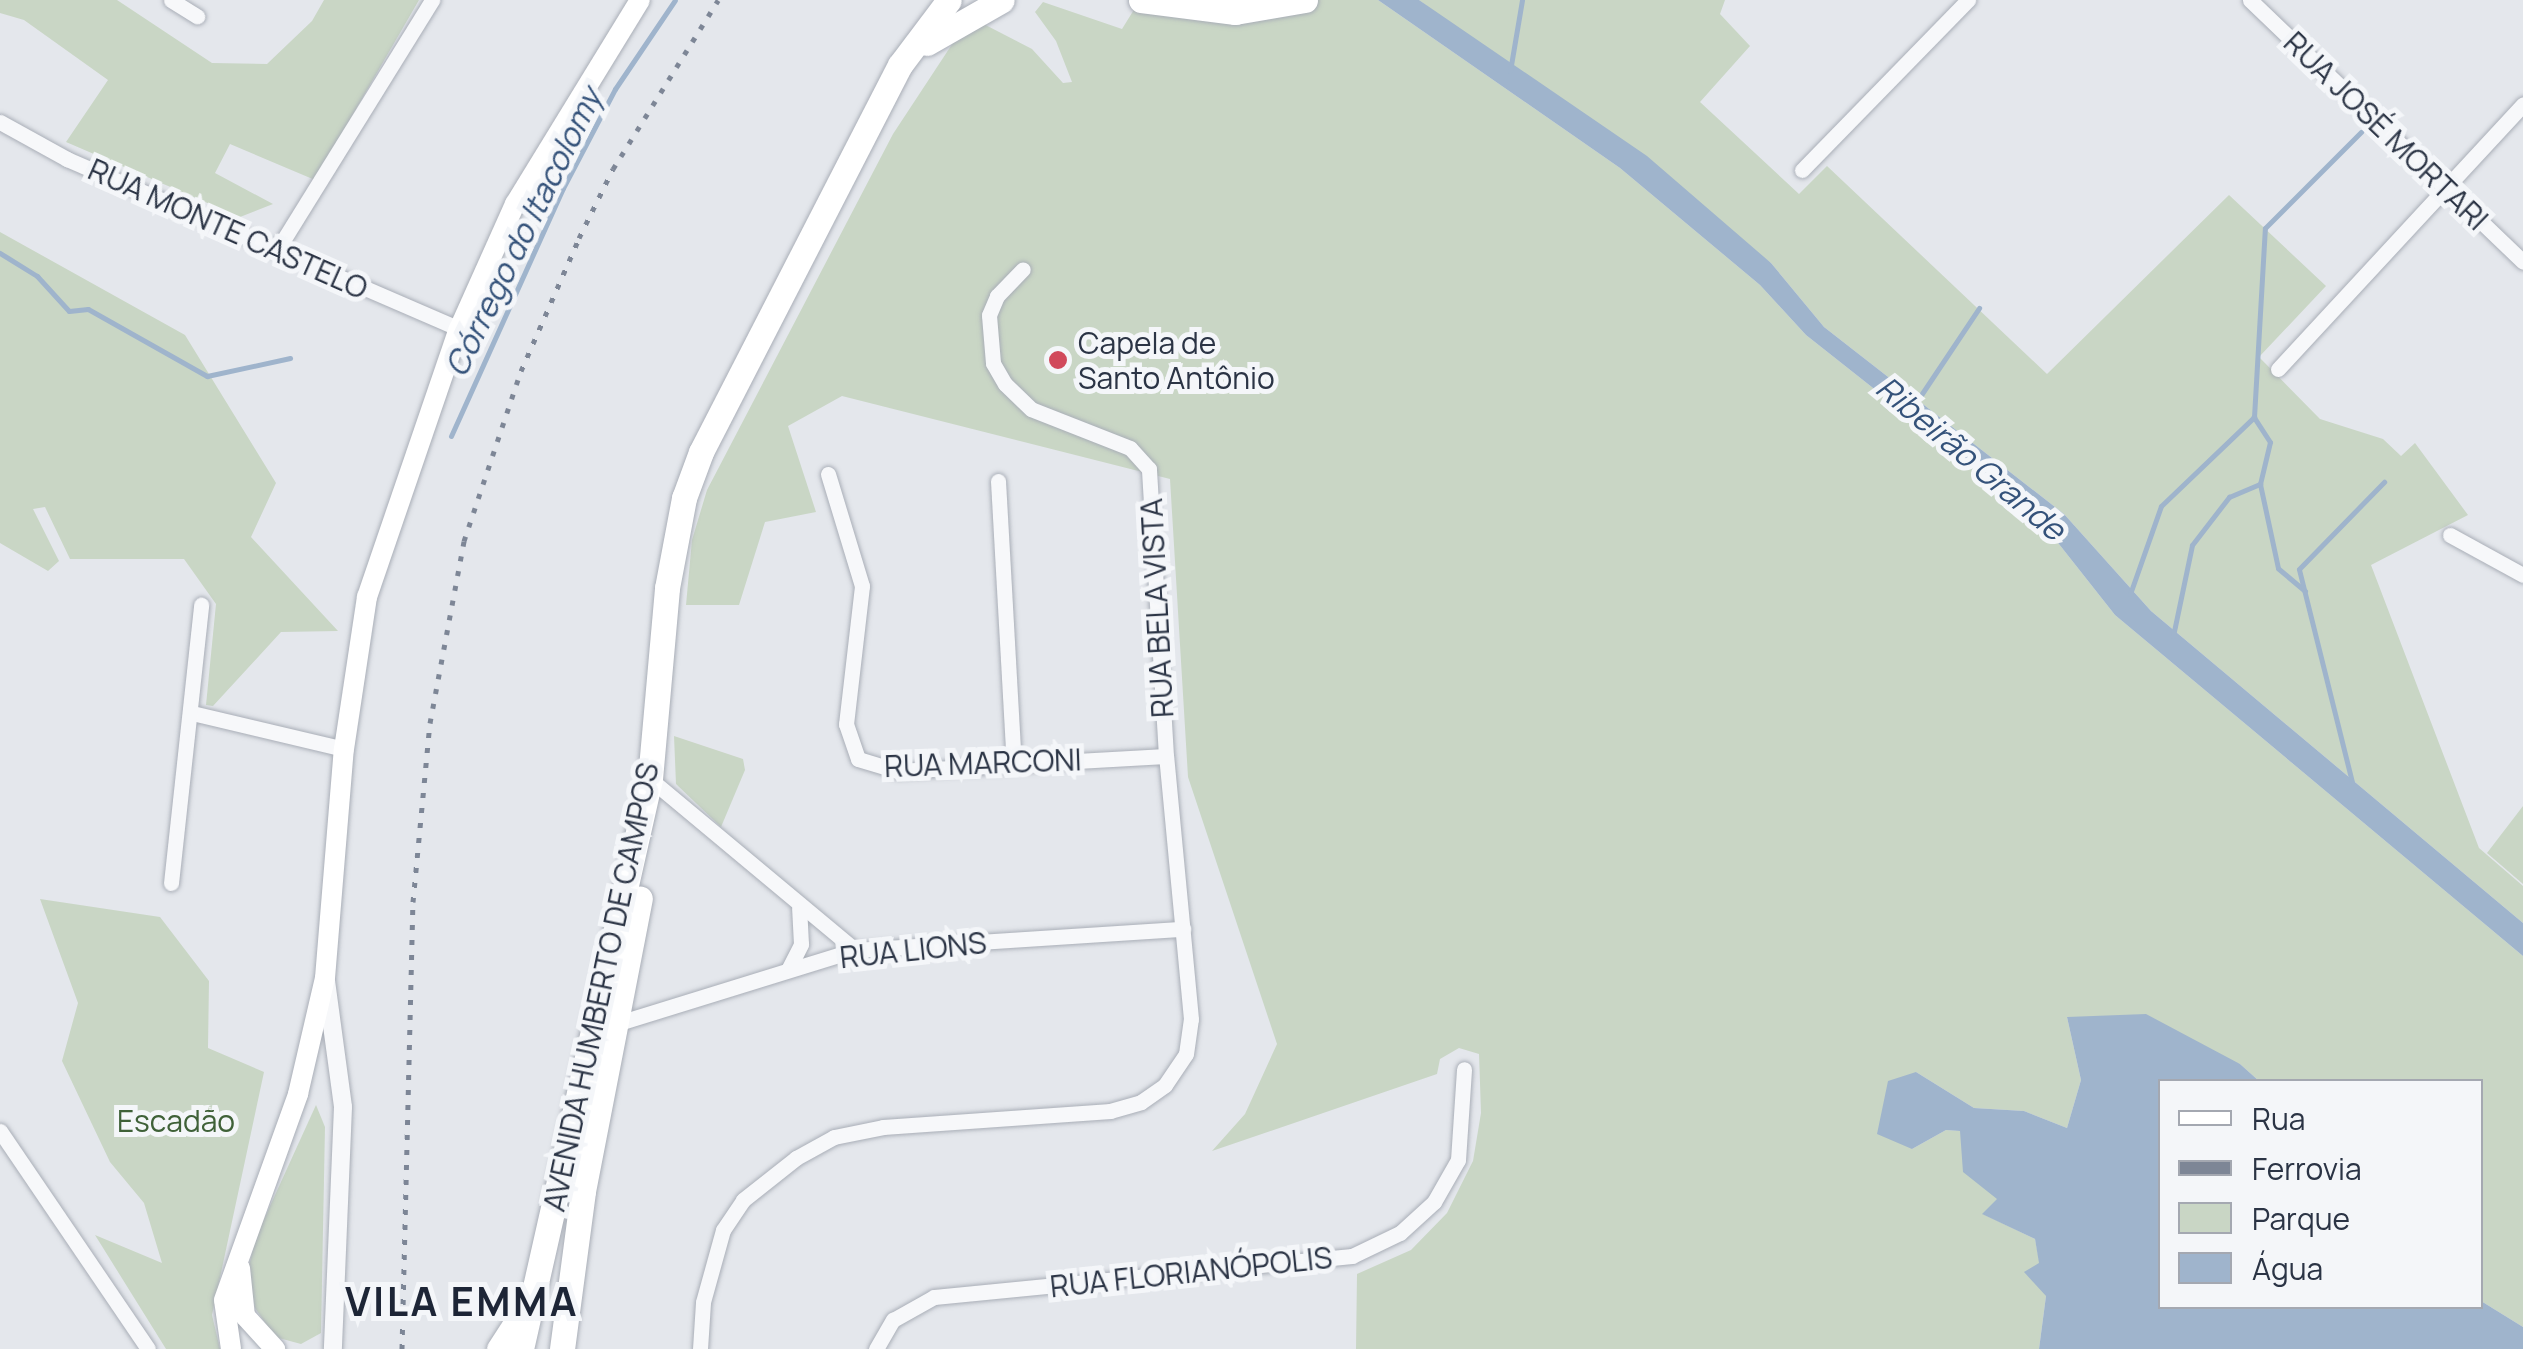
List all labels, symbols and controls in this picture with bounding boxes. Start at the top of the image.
street label: RUA JOSÉ MORTARI [2277,25,2495,237]
water label: Córrego do Itacolomy [437,82,609,382]
street label: RUA MONTE CASTELO [83,151,373,307]
place label: Capela de Santo Antônio [1078,325,1275,396]
marker: Capela de Santo Antônio [1047,349,1069,371]
water label: Ribeirão Grande [1869,368,2073,548]
street label: RUA BELA VISTA [1133,497,1181,719]
street label: RUA MARCONI [884,742,1082,784]
street label: AVENIDA HUMBERTO DE CAMPOS [536,759,666,1215]
street label: RUA LIONS [838,924,988,976]
legend [2158,1079,2483,1309]
text: Rua [2252,1098,2305,1139]
park label: Escadão [117,1103,235,1139]
text: Ferrovia [2252,1148,2362,1189]
text: Parque [2252,1198,2350,1239]
street label: RUA FLORIANÓPOLIS [1048,1239,1334,1305]
text: Água [2252,1248,2323,1289]
district label: VILA EMMA [345,1277,579,1325]

